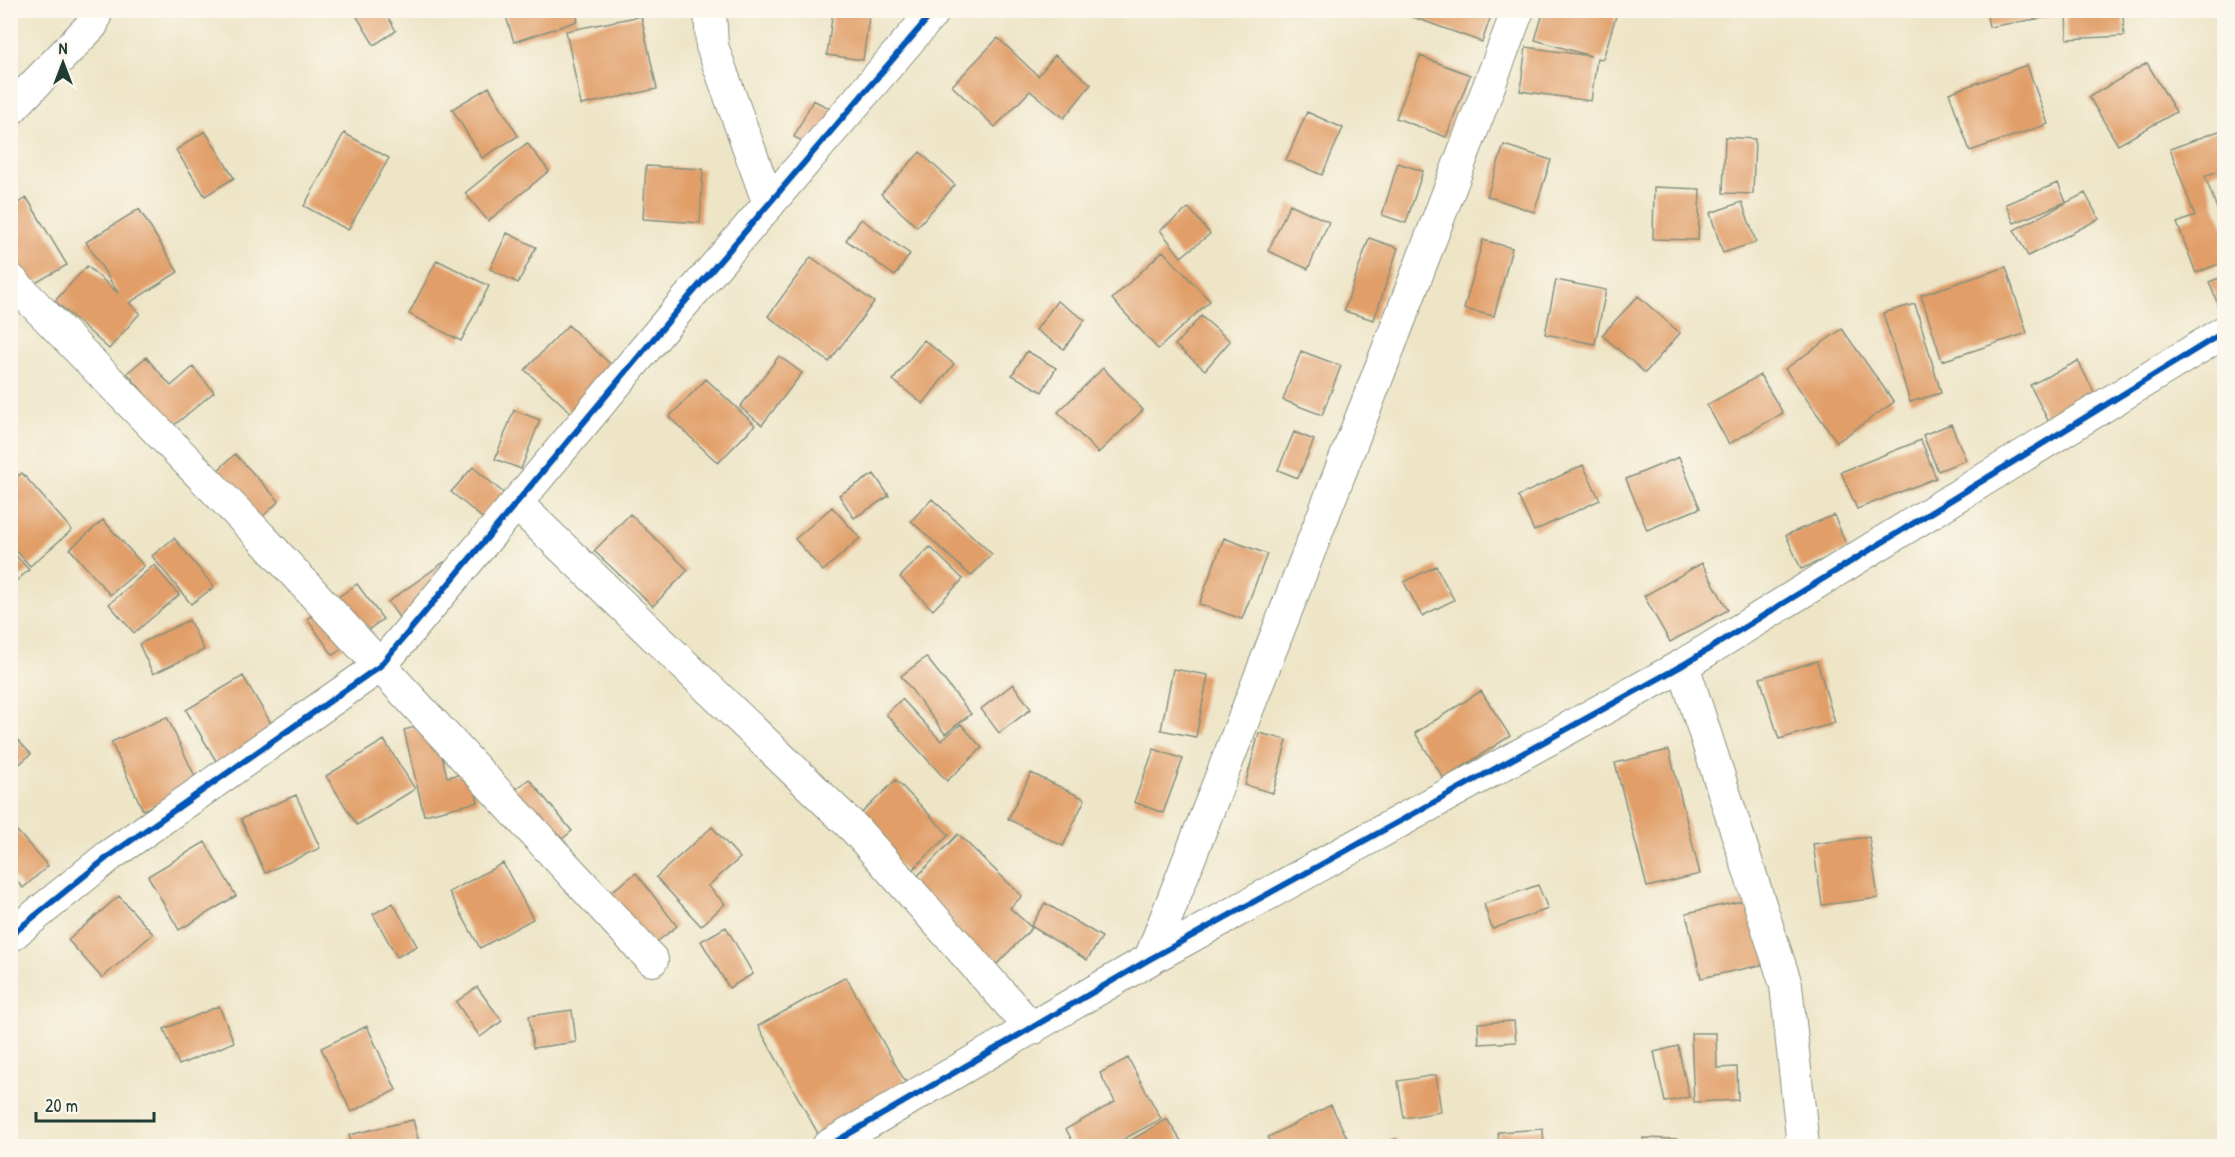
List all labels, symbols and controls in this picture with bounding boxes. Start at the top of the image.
north arrow [33,33,93,93]
text: N [59,37,68,59]
scale bar [36,1085,154,1123]
text: 20 m [45,1093,78,1118]

